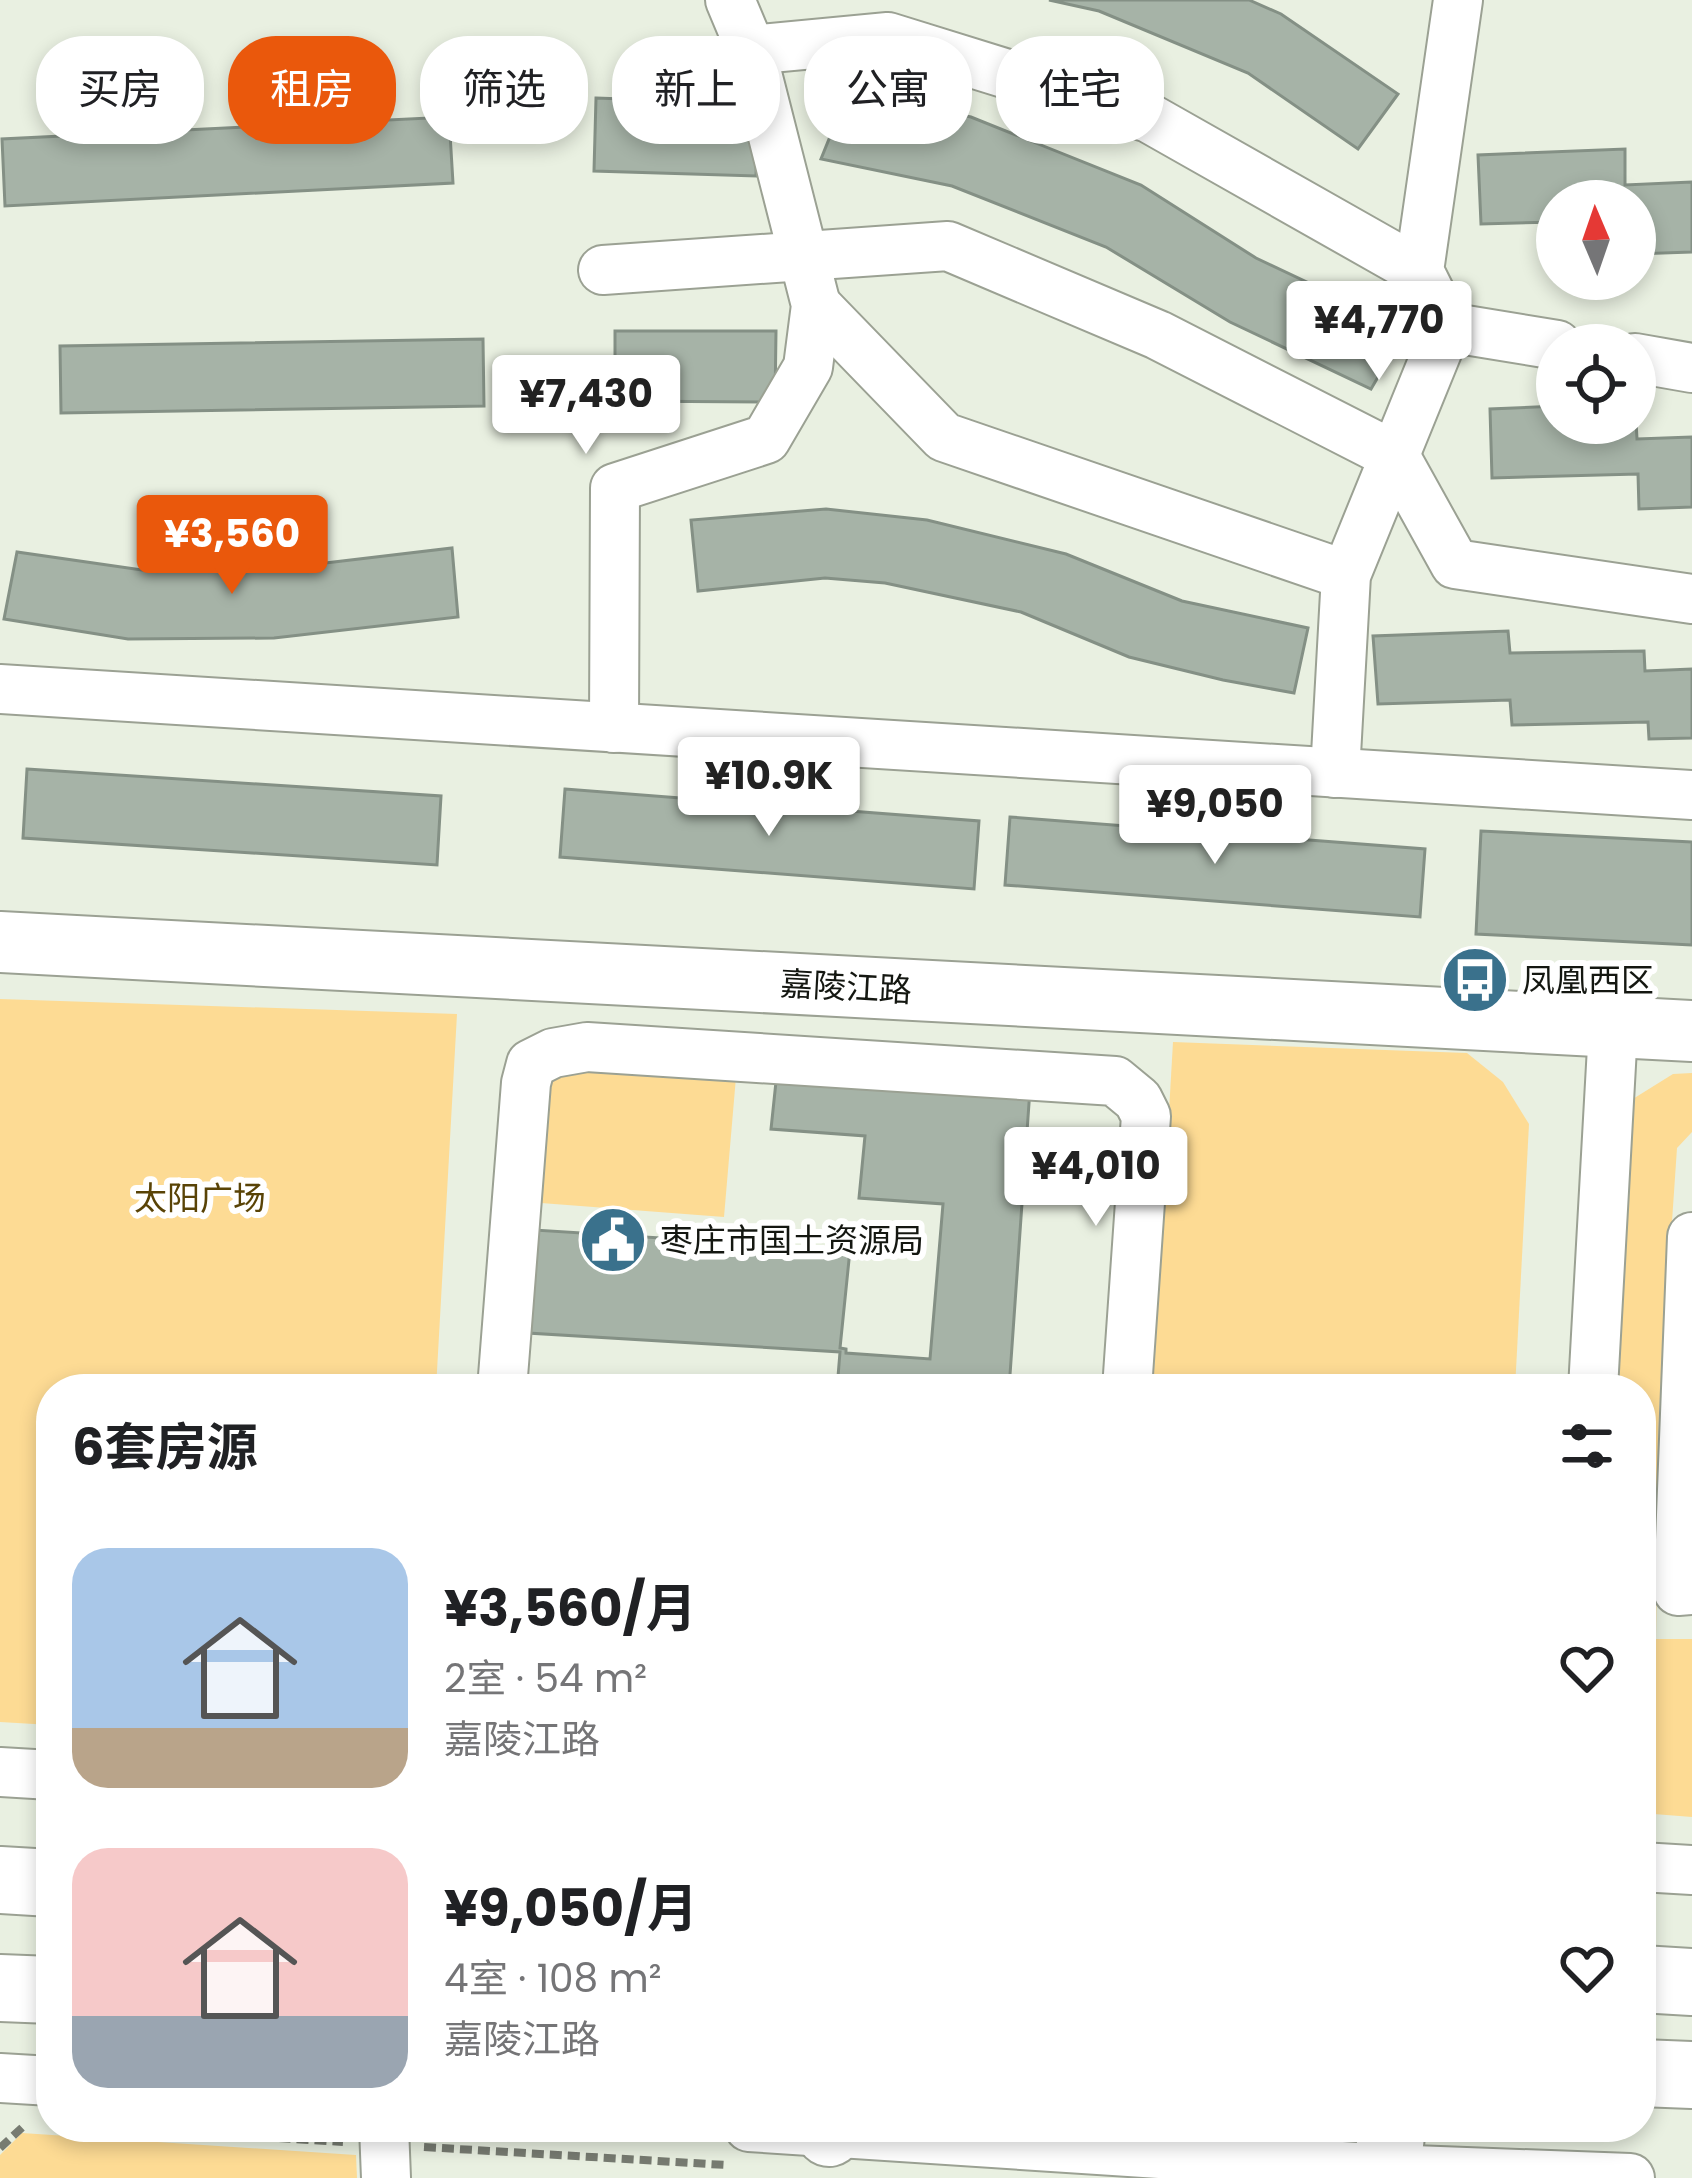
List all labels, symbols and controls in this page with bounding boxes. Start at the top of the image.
chip: 买房 [36,36,204,144]
chip: 租房 [228,36,396,144]
chip: 筛选 [420,36,588,144]
chip: 新上 [612,36,780,144]
chip: 公寓 [804,36,972,144]
chip: 住宅 [996,36,1164,144]
north arrow [1536,180,1656,300]
map controls [1536,180,1656,444]
pin: ¥4,770 [1281,281,1477,383]
text: ¥4,770 [1314,292,1444,347]
button: locate [1536,324,1656,444]
pin: ¥7,430 [488,355,684,457]
text: ¥7,430 [519,366,653,421]
pin: ¥3,560 [134,495,330,597]
text: ¥3,560 [164,506,300,561]
pin: ¥10.9K [671,737,867,839]
text: ¥10.9K [705,748,833,803]
pin: ¥9,050 [1117,765,1313,867]
text: ¥9,050 [1146,776,1284,831]
bus stop icon: 凤凰西区 [1440,945,1510,1015]
place label: 凤凰西区 [1522,957,1654,1004]
street label: 嘉陵江路 [779,960,913,1014]
pin: ¥4,010 [998,1127,1194,1229]
text: ¥4,010 [1031,1138,1161,1193]
park label: 太阳广场 [134,1175,266,1222]
public building icon: 枣庄市国土资源局 [578,1205,648,1275]
place label: 枣庄市国土资源局 [660,1217,924,1264]
text: 6套房源 [72,1411,258,1483]
icon: filters [1554,1413,1620,1479]
text: ¥3,560/月 [444,1572,697,1644]
icon: home [168,1596,312,1740]
icon: heart [1554,1635,1620,1701]
text: 2室 · 54 m² [444,1651,647,1706]
text: 嘉陵江路 [444,1712,600,1767]
text: ¥9,050/月 [444,1872,698,1944]
icon: home [168,1896,312,2040]
icon: heart [1554,1935,1620,2001]
text: 4室 · 108 m² [444,1951,662,2006]
text: 嘉陵江路 [444,2012,600,2067]

